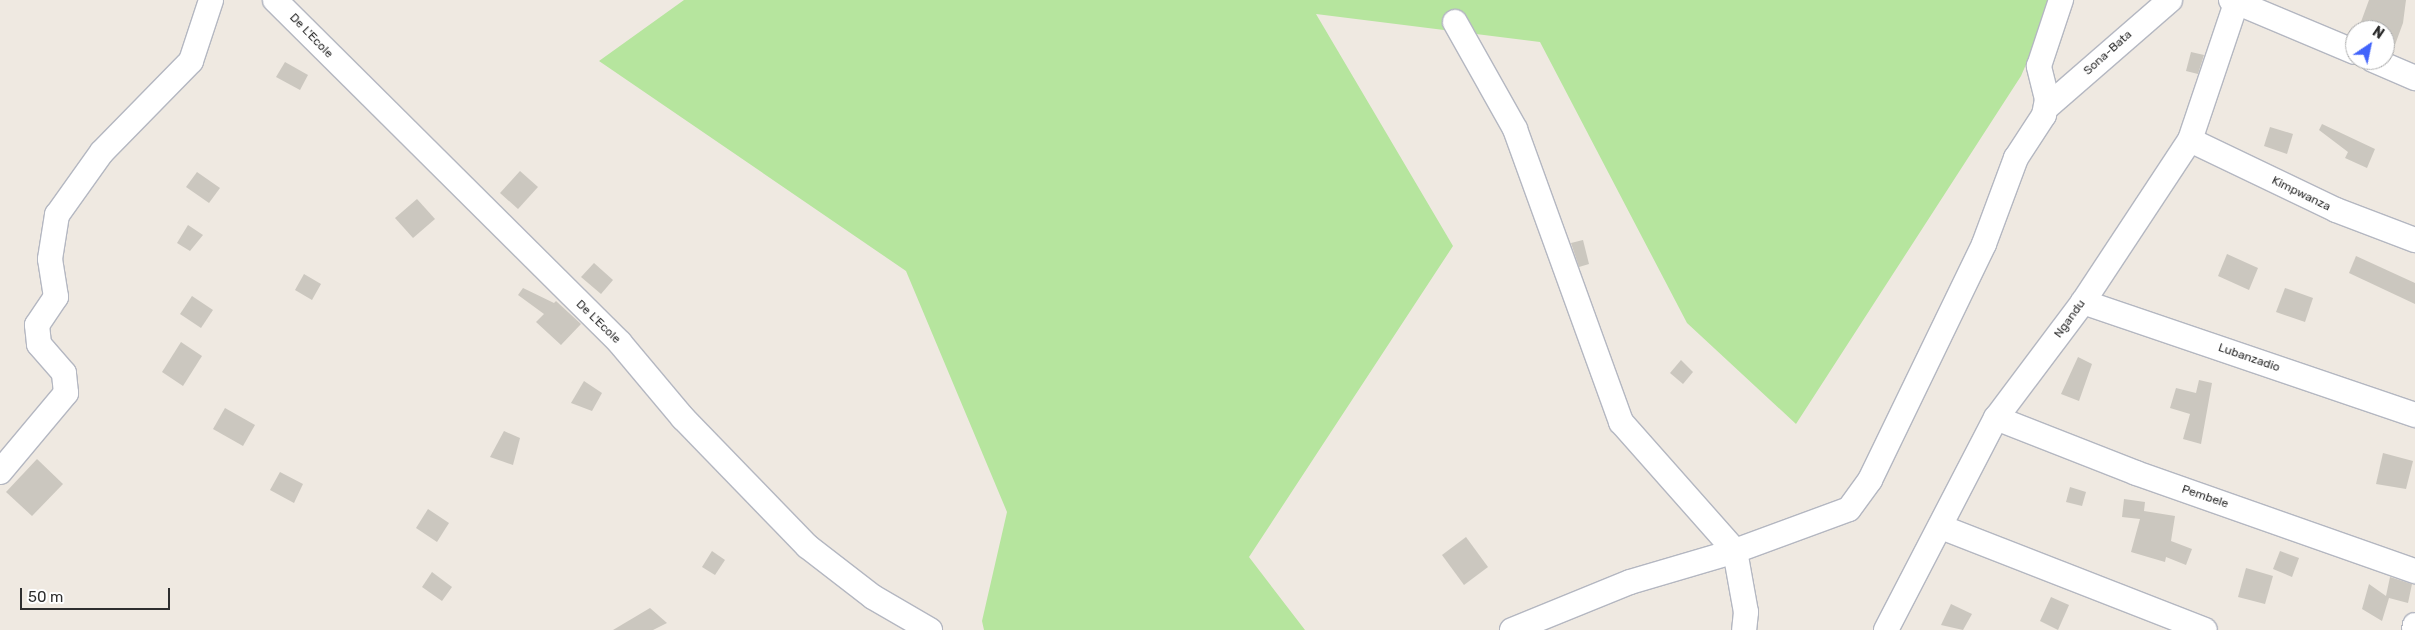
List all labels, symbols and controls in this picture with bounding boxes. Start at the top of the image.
street label: De L'Ecole [286,11,336,61]
north arrow [2345,20,2395,70]
text: N [2369,23,2387,43]
street label: Sona-Bata [2081,28,2135,78]
street label: Kimpwanza [2269,174,2333,214]
street label: De L'Ecole [573,297,623,347]
street label: Ngandu [2051,297,2089,341]
street label: Lubanzadio [2216,341,2282,375]
street label: Pembele [2180,482,2230,512]
scale bar [22,578,172,610]
text: 50 m [28,588,63,606]

